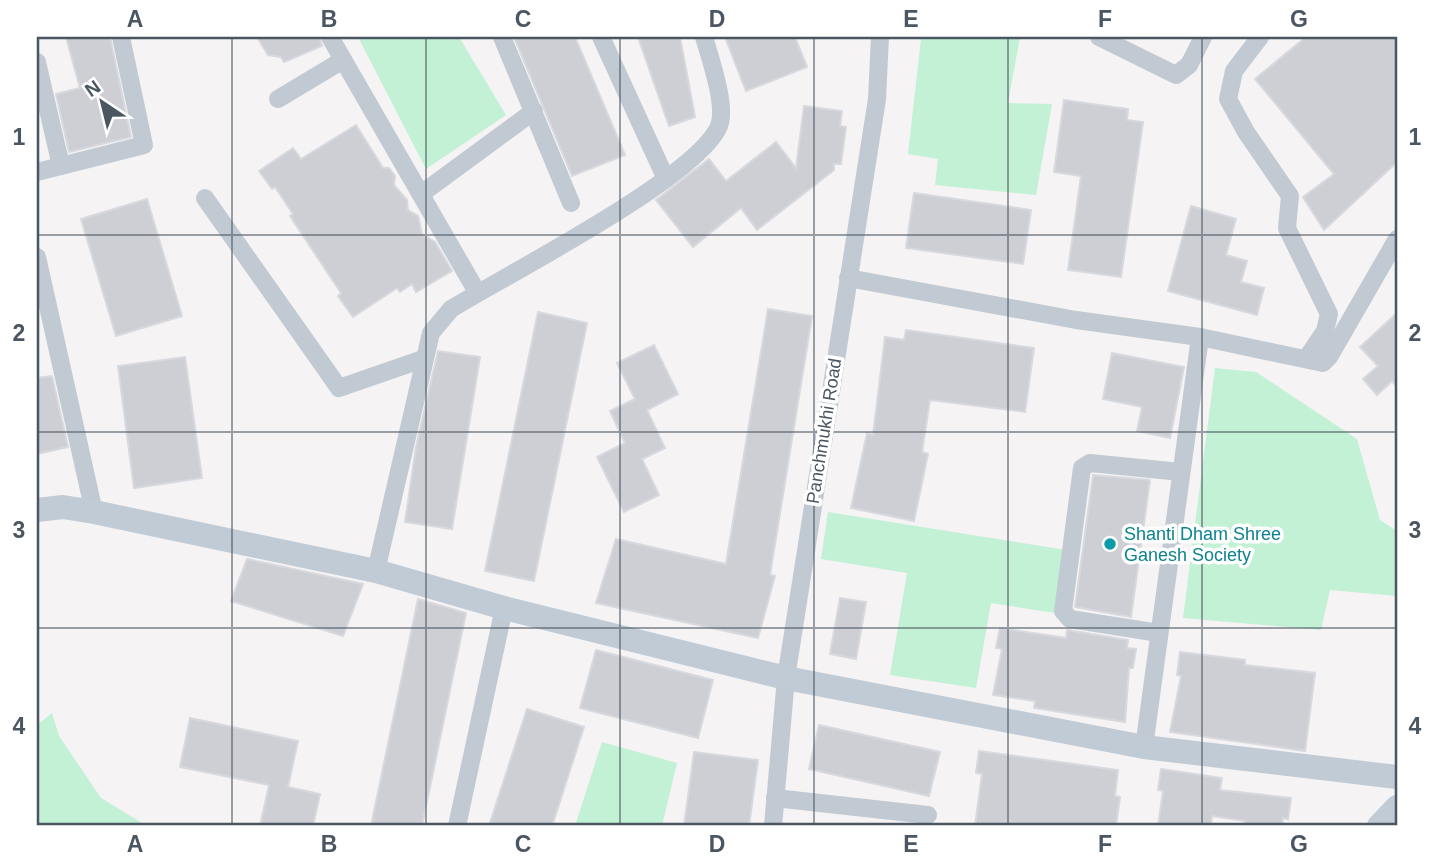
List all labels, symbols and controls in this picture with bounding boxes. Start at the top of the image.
text: A [127,6,143,32]
text: B [321,6,337,32]
text: C [515,6,531,32]
text: D [709,6,725,32]
text: E [903,6,919,32]
text: F [1098,6,1112,32]
text: G [1290,6,1308,32]
north arrow [66,66,136,136]
text: N [81,76,104,101]
text: 1 [13,124,26,150]
text: 1 [1409,124,1422,150]
text: 2 [13,320,25,346]
text: 2 [1409,320,1421,346]
street label: Panchmukhi Road [803,357,845,505]
text: 3 [13,517,25,543]
text: 3 [1409,517,1421,543]
place label: Shanti Dham Shree Ganesh Society [1124,524,1281,565]
marker: Shanti Dham Shree Ganesh Society [1102,536,1118,552]
text: 4 [13,713,26,739]
text: 4 [1409,713,1422,739]
text: A [127,831,143,857]
text: B [321,831,337,857]
text: C [515,831,531,857]
text: D [709,831,725,857]
text: E [903,831,919,857]
text: F [1098,831,1112,857]
text: G [1290,831,1308,857]

